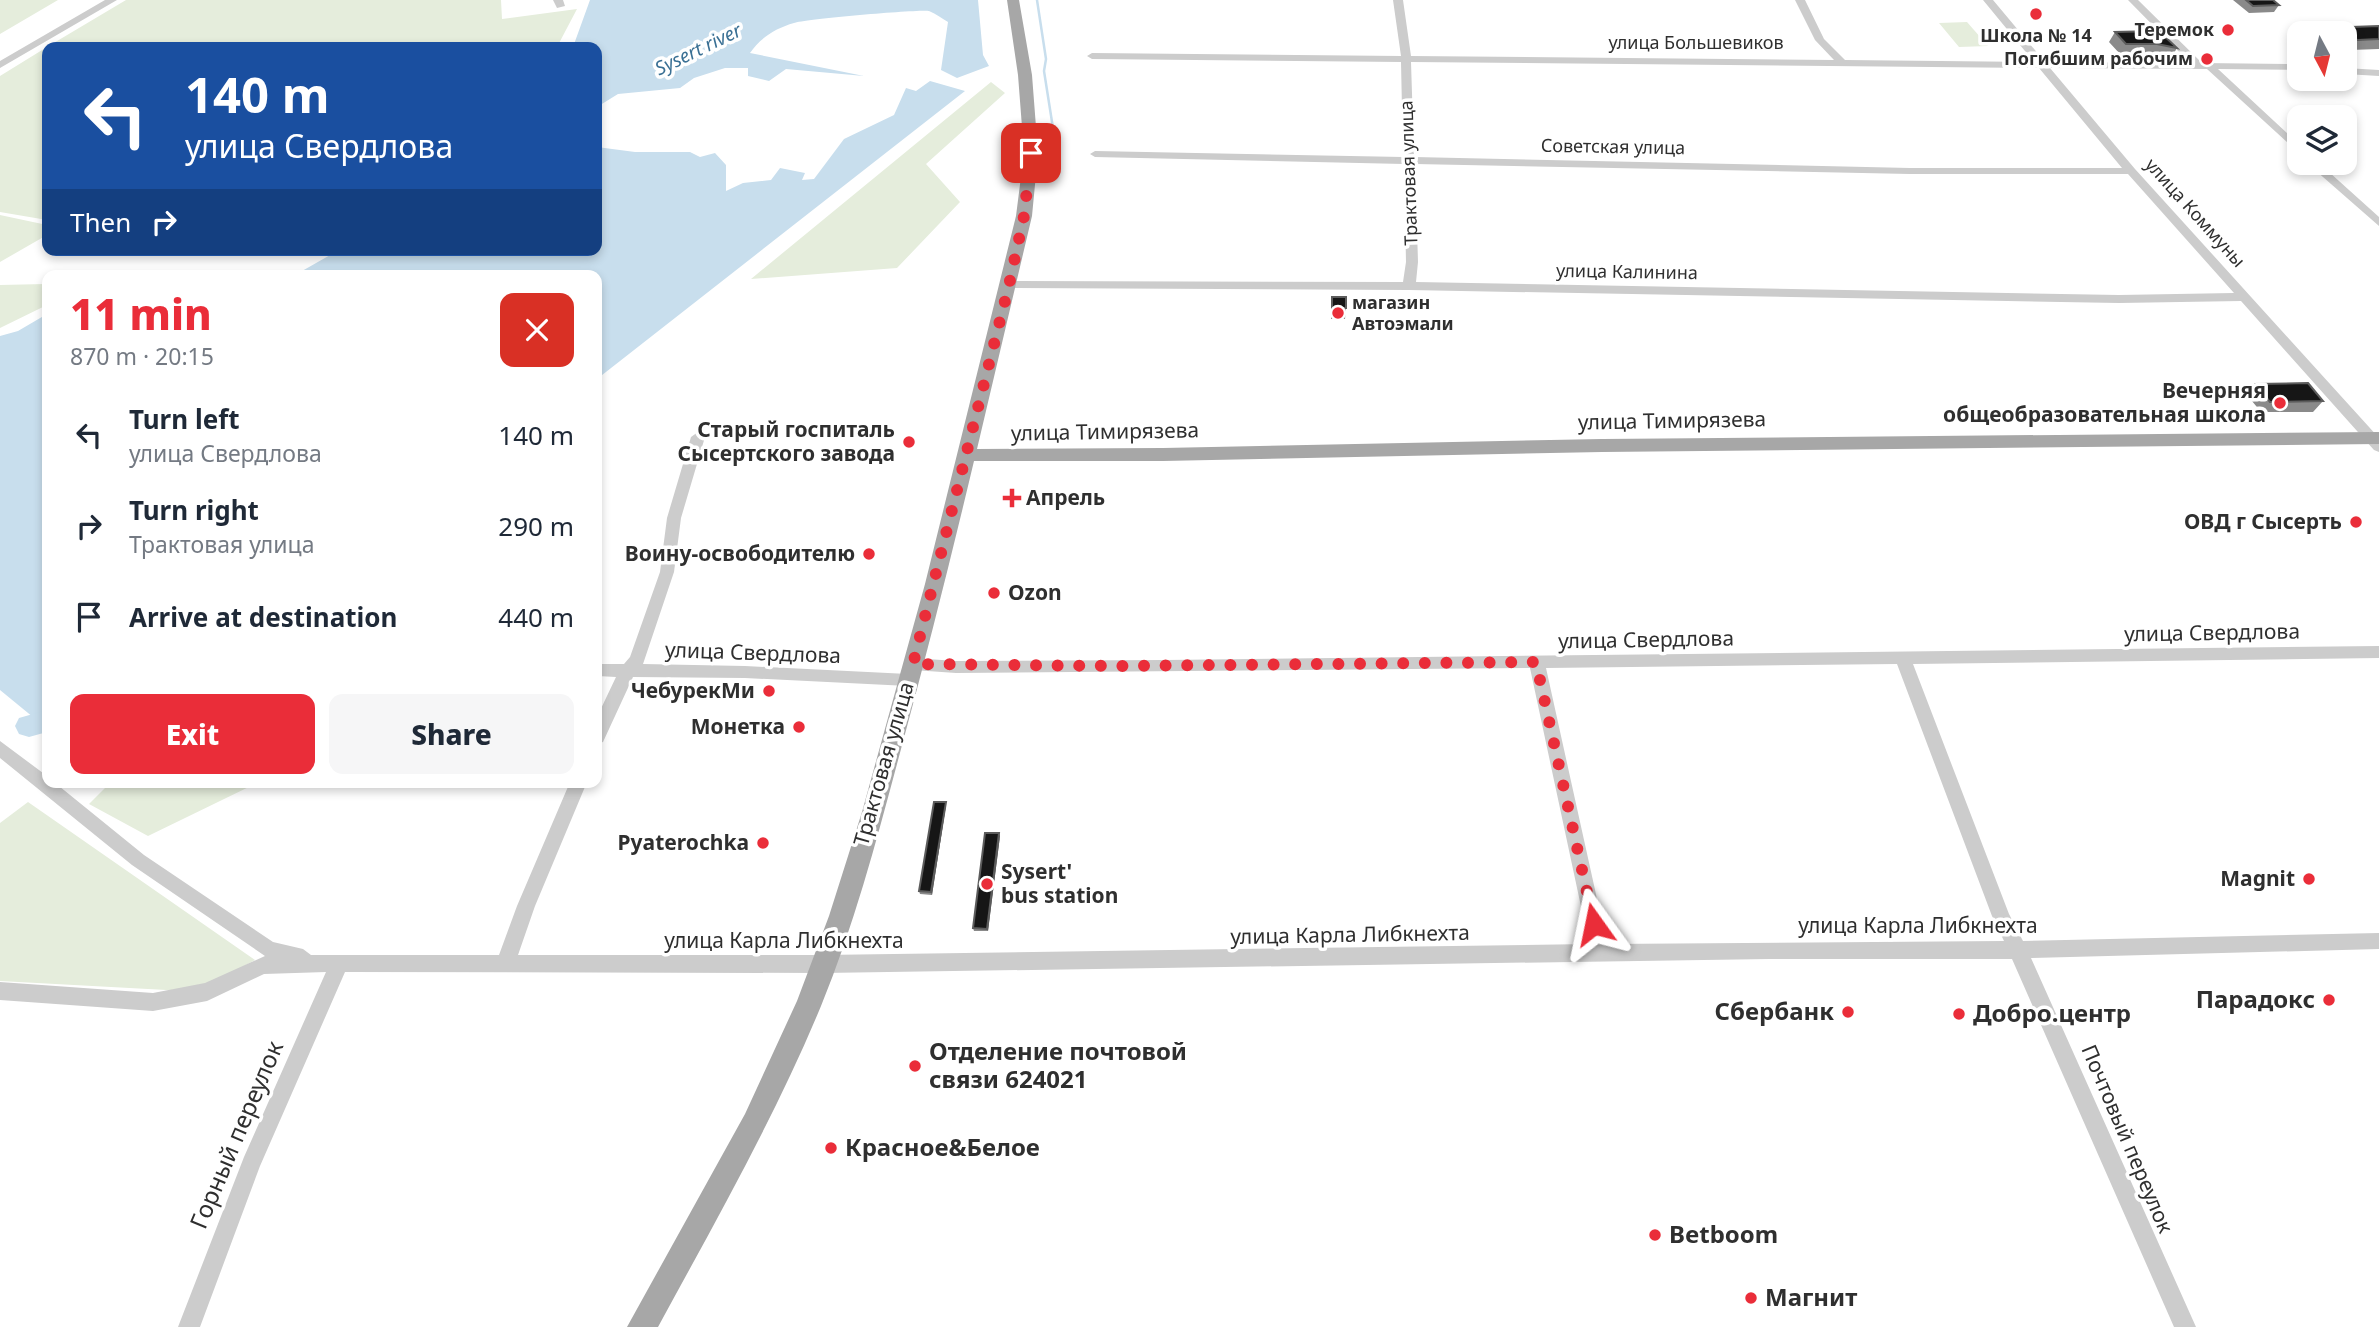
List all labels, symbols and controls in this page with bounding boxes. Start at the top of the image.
marker: Школа № 14 [2028,6,2044,22]
water label: Sysert river [650,16,747,81]
place label: Теремок [2135,17,2214,41]
north arrow [2287,21,2357,91]
map controls [2287,21,2357,175]
marker: Теремок [2220,22,2236,38]
place label: Школа № 14 [1980,23,2092,47]
street label: улица Большевиков [1608,30,1784,54]
place label: Погибшим рабочим [2004,46,2193,70]
marker: Погибшим рабочим [2199,51,2215,67]
text: 140 m [185,61,330,127]
icon: left [70,70,161,161]
street label: Трактовая улица [1393,100,1423,246]
button: layers [2287,105,2357,175]
pin [1001,123,1061,183]
text: улица Свердлова [185,124,453,167]
street label: Советская улица [1541,133,1685,159]
icon: arrive [1012,134,1050,172]
street label: улица Коммуны [2140,153,2251,272]
icon: right [145,203,183,241]
text: Then [70,204,131,240]
street label: улица Калинина [1556,258,1698,284]
text: 11 min [70,285,212,342]
place label: магазин Автоэмали [1352,290,1454,335]
button: close [500,293,574,367]
marker: магазин Автоэмали [1330,305,1346,321]
text: 870 m · 20:15 [70,340,214,372]
place label: Вечерняя общеобразовательная школа [1943,376,2266,428]
marker: Вечерняя общеобразовательная школа [2272,395,2288,411]
text: Turn left [129,401,240,437]
street label: улица Тимирязева [1578,404,1766,436]
place label: Старый госпиталь Сысертского завода [678,415,895,467]
street label: улица Тимирязева [1011,415,1199,447]
icon: left [70,416,108,454]
text: 140 m [498,417,574,453]
marker: Старый госпиталь Сысертского завода [901,434,917,450]
text: улица Свердлова [129,437,322,469]
place label: Апрель [1026,483,1105,511]
marker: Апрель [1004,490,1020,506]
text: Turn right [129,492,259,528]
icon: right [70,507,108,545]
place label: ОВД г Сысерть [2184,507,2342,535]
text: 290 m [498,508,574,544]
marker: ОВД г Сысерть [2348,514,2364,530]
text: Трактовая улица [129,528,314,560]
place label: Воину-освободителю [625,539,855,567]
marker: Воину-освободителю [861,546,877,562]
place label: Ozon [1008,578,1062,606]
marker: Ozon [986,585,1002,601]
icon: arrive [70,598,108,636]
text: Arrive at destination [129,599,398,635]
text: 440 m [498,599,574,635]
street label: улица Свердлова [2124,616,2300,648]
street label: улица Свердлова [1558,623,1734,655]
street label: улица Свердлова [665,635,841,669]
place label: ЧебурекМи [631,676,755,704]
street label: Трактовая улица [846,678,920,849]
marker: ЧебурекМи [761,683,777,699]
button: Exit [70,694,315,774]
button: Share [329,694,574,774]
place label: Монетка [691,712,785,740]
marker: Монетка [791,719,807,735]
place label: Pyaterochka [618,828,749,856]
marker: Pyaterochka [755,835,771,851]
place label: Sysert' bus station [1001,857,1118,909]
place label: Magnit [2220,864,2295,892]
marker: Magnit [2301,871,2317,887]
marker: Sysert' bus station [979,876,995,892]
position arrow [1557,887,1631,961]
street label: улица Карла Либкнехта [1798,911,2038,939]
street label: улица Карла Либкнехта [1230,918,1470,950]
street label: улица Карла Либкнехта [664,926,904,954]
place label: Парадокс [2196,982,2315,1015]
marker: Парадокс [2321,992,2337,1008]
place label: Сбербанк [1714,994,1834,1027]
place label: Добро.центр [1973,996,2131,1029]
marker: Сбербанк [1840,1004,1856,1020]
marker: Добро.центр [1951,1006,1967,1022]
place label: Отделение почтовой связи 624021 [929,1034,1187,1095]
street label: Горный переулок [181,1035,290,1233]
street label: Почтовый переулок [2076,1040,2180,1237]
marker: Отделение почтовой связи 624021 [907,1058,923,1074]
place label: Красное&Белое [845,1130,1040,1163]
marker: Красное&Белое [823,1140,839,1156]
place label: Betboom [1669,1217,1778,1250]
marker: Betboom [1647,1227,1663,1243]
place label: Магнит [1765,1280,1857,1313]
marker: Магнит [1743,1290,1759,1306]

